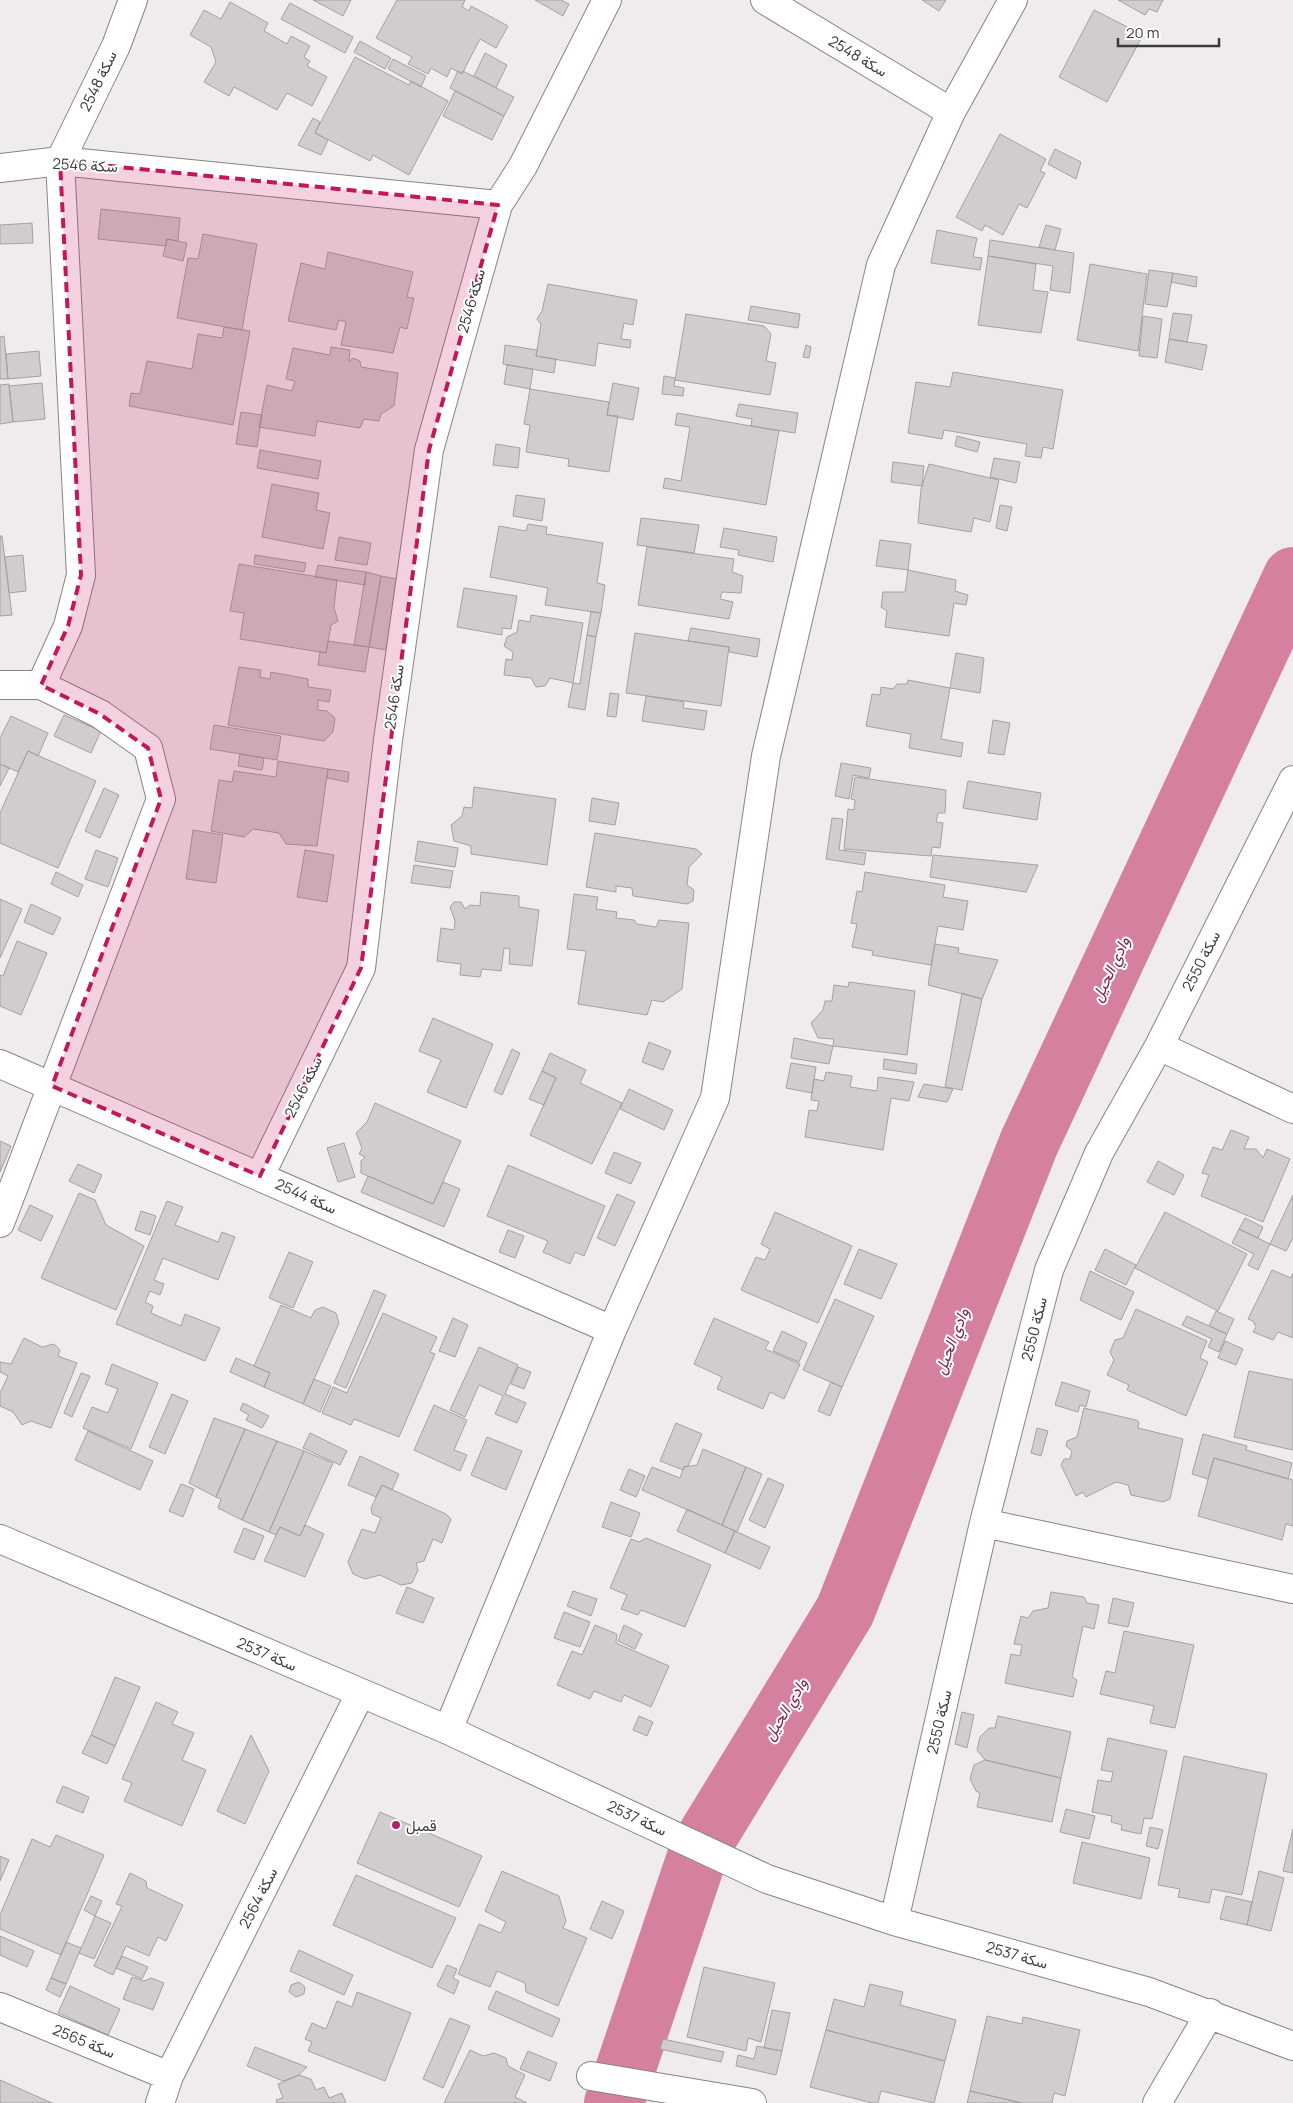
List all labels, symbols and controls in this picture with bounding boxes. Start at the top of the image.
scale bar [1118,15,1219,47]
text: 20 m [1126,22,1159,43]
street label: سكة 2548 [825,30,891,82]
street label: سكة 2548 [74,47,122,115]
street label: سكة 2546 [52,153,118,177]
street label: سكة 2546 [452,266,490,335]
street label: سكة 2546 [379,663,409,731]
street label: سكة 2550 [1177,927,1225,995]
water label: وادي الحيل [1085,933,1137,1006]
street label: سكة 2546 [279,1053,327,1121]
street label: سكة 2544 [272,1173,340,1219]
street label: سكة 2550 [1016,1295,1052,1363]
water label: وادي الحيل [928,1305,976,1378]
street label: سكة 2537 [234,1632,300,1676]
water label: وادي الحيل [758,1674,815,1746]
street label: سكة 2550 [921,1688,957,1756]
street label: سكة 2537 [604,1795,670,1841]
place label: قمبل [406,1815,437,1836]
marker: قمبل [390,1819,402,1831]
street label: سكة 2564 [234,1864,282,1932]
street label: سكة 2537 [984,1936,1050,1974]
street label: سكة 2565 [50,2019,118,2063]

